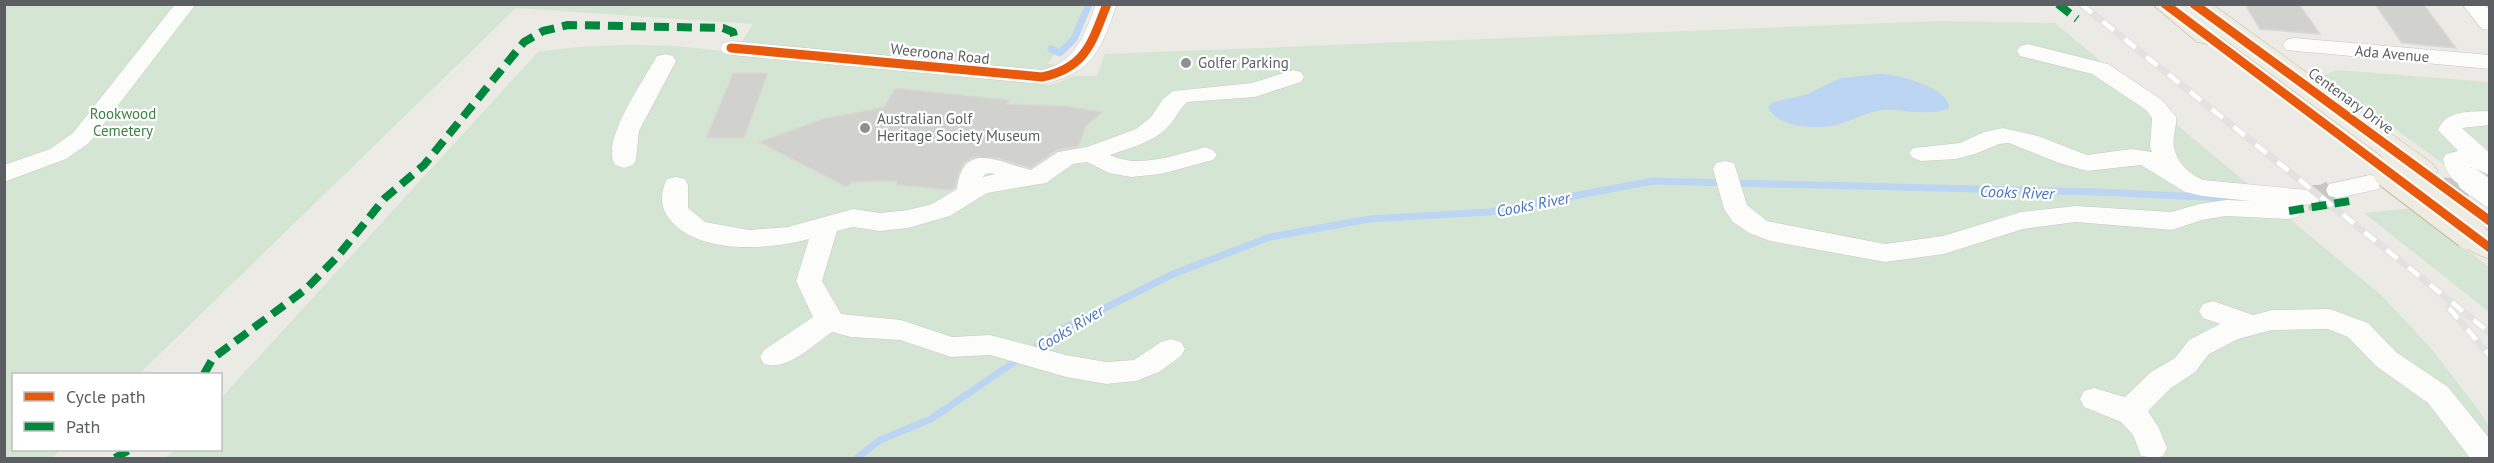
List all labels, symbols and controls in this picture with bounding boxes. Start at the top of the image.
street label: Weeroona Road [890,39,990,68]
street label: Ada Avenue [2354,41,2430,66]
place label: Golfer Parking [1198,53,1289,72]
marker: Golfer Parking [1179,56,1193,70]
street label: Centenary Drive [2305,63,2398,138]
park label: Rookwood Cemetery [90,104,156,140]
place label: Australian Golf Heritage Society Museum [877,109,1040,145]
marker: Australian Golf Heritage Society Museum [858,121,872,135]
water label: Cooks River [1980,181,2056,203]
water label: Cooks River [1495,187,1573,221]
water label: Cooks River [1033,299,1109,356]
legend [12,373,222,451]
text: Cycle path [66,385,146,408]
text: Path [66,415,100,438]

